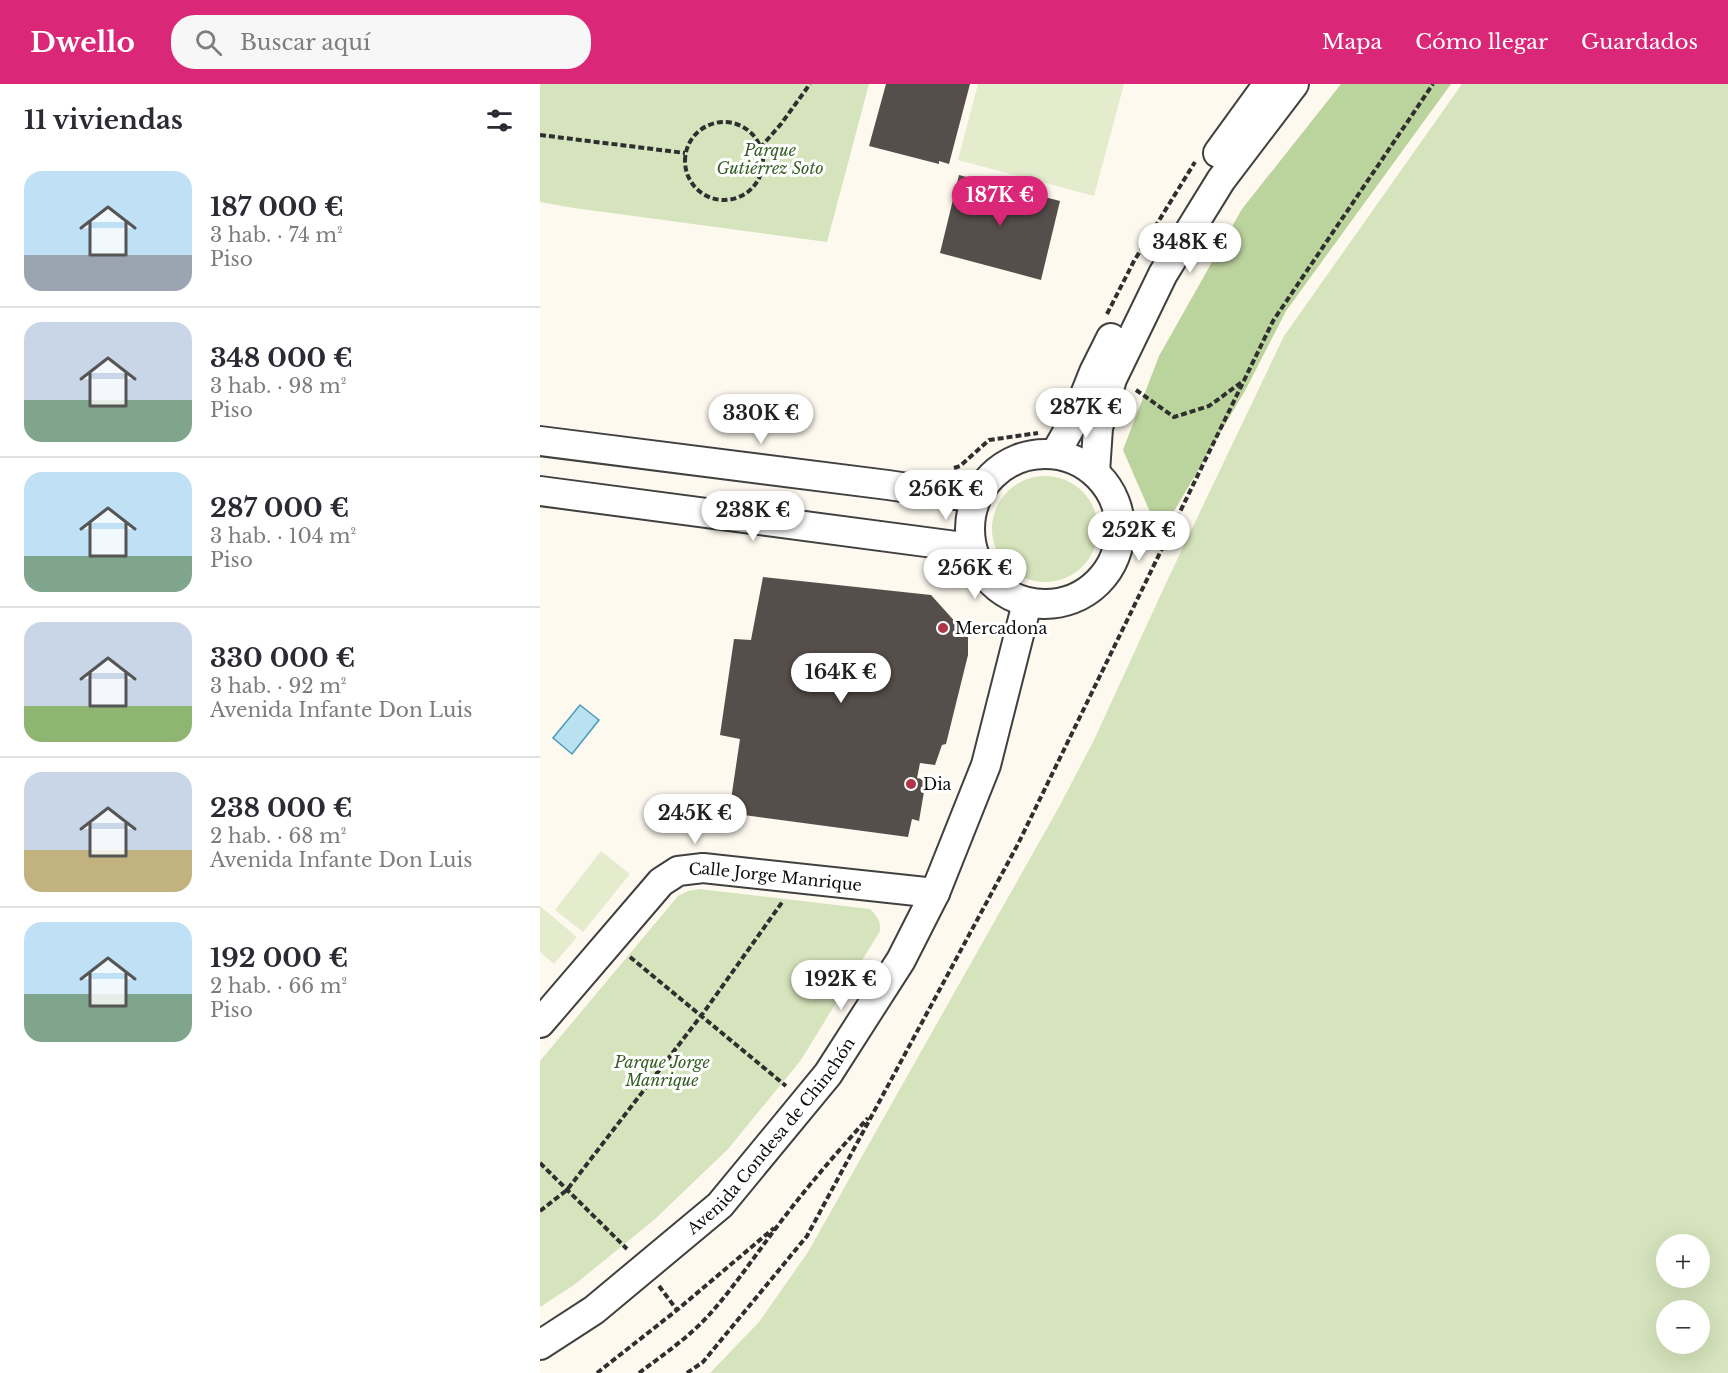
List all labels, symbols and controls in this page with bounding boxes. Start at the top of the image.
search box [171,15,591,69]
text: Dwello [30,25,135,60]
icon: search [192,26,225,59]
text: Buscar aquí [240,29,370,56]
text: Mapa [1322,29,1382,55]
text: Cómo llegar [1415,29,1548,55]
text: Guardados [1581,29,1698,55]
text: 11 viviendas [24,104,183,136]
icon: filters [483,104,516,137]
park label: Parque Gutiérrez Soto [716,140,824,178]
pin: 187K € [951,176,1049,227]
text: 187K € [966,183,1034,207]
text: 187 000 € [210,191,344,223]
icon: home [72,195,144,267]
text: 3 hab. · 74 m² [210,223,343,247]
pin: 348K € [1141,223,1239,274]
text: 348K € [1152,230,1228,254]
text: Piso [210,247,253,271]
text: 348 000 € [210,342,353,374]
icon: home [72,346,144,418]
text: 3 hab. · 98 m² [210,374,346,398]
pin: 287K € [1037,388,1135,439]
pin: 330K € [712,394,810,445]
text: 287K € [1050,395,1122,419]
text: Piso [210,398,253,422]
text: 330K € [722,401,800,425]
pin: 256K € [897,470,995,521]
text: 256K € [909,477,983,501]
pin: 238K € [704,491,802,542]
text: 287 000 € [210,492,349,524]
icon: home [72,496,144,568]
text: 238K € [716,498,791,522]
pin: 252K € [1090,511,1188,562]
text: 252K € [1102,518,1176,542]
text: 3 hab. · 104 m² [210,524,356,548]
text: Piso [210,548,253,572]
pin: 256K € [926,549,1024,600]
text: 256K € [938,556,1012,580]
place label: Mercadona [955,618,1047,638]
marker: Mercadona [936,621,950,635]
text: 330 000 € [210,642,355,674]
icon: home [72,646,144,718]
pin: 164K € [792,653,890,704]
text: 164K € [805,660,877,684]
text: 3 hab. · 92 m² [210,674,347,698]
text: Avenida Infante Don Luis [210,698,472,722]
place label: Dia [923,774,952,794]
marker: Dia [904,777,918,791]
text: 238 000 € [210,792,353,824]
pin: 245K € [646,794,744,845]
icon: home [72,796,144,868]
text: 245K € [658,801,732,825]
text: 2 hab. · 68 m² [210,824,346,848]
text: Avenida Infante Don Luis [210,848,472,872]
street label: Calle Jorge Manrique [688,858,863,895]
text: 192 000 € [210,942,348,974]
icon: home [72,946,144,1018]
pin: 192K € [792,960,890,1011]
text: 192K € [805,967,877,991]
text: 2 hab. · 66 m² [210,974,347,998]
text: Piso [210,998,253,1022]
street label: Avenida Condesa de Chinchón [682,1034,859,1239]
park label: Parque Jorge Manrique [613,1052,711,1090]
map controls [1656,1234,1710,1354]
button: + [1656,1234,1710,1288]
button: − [1656,1300,1710,1354]

